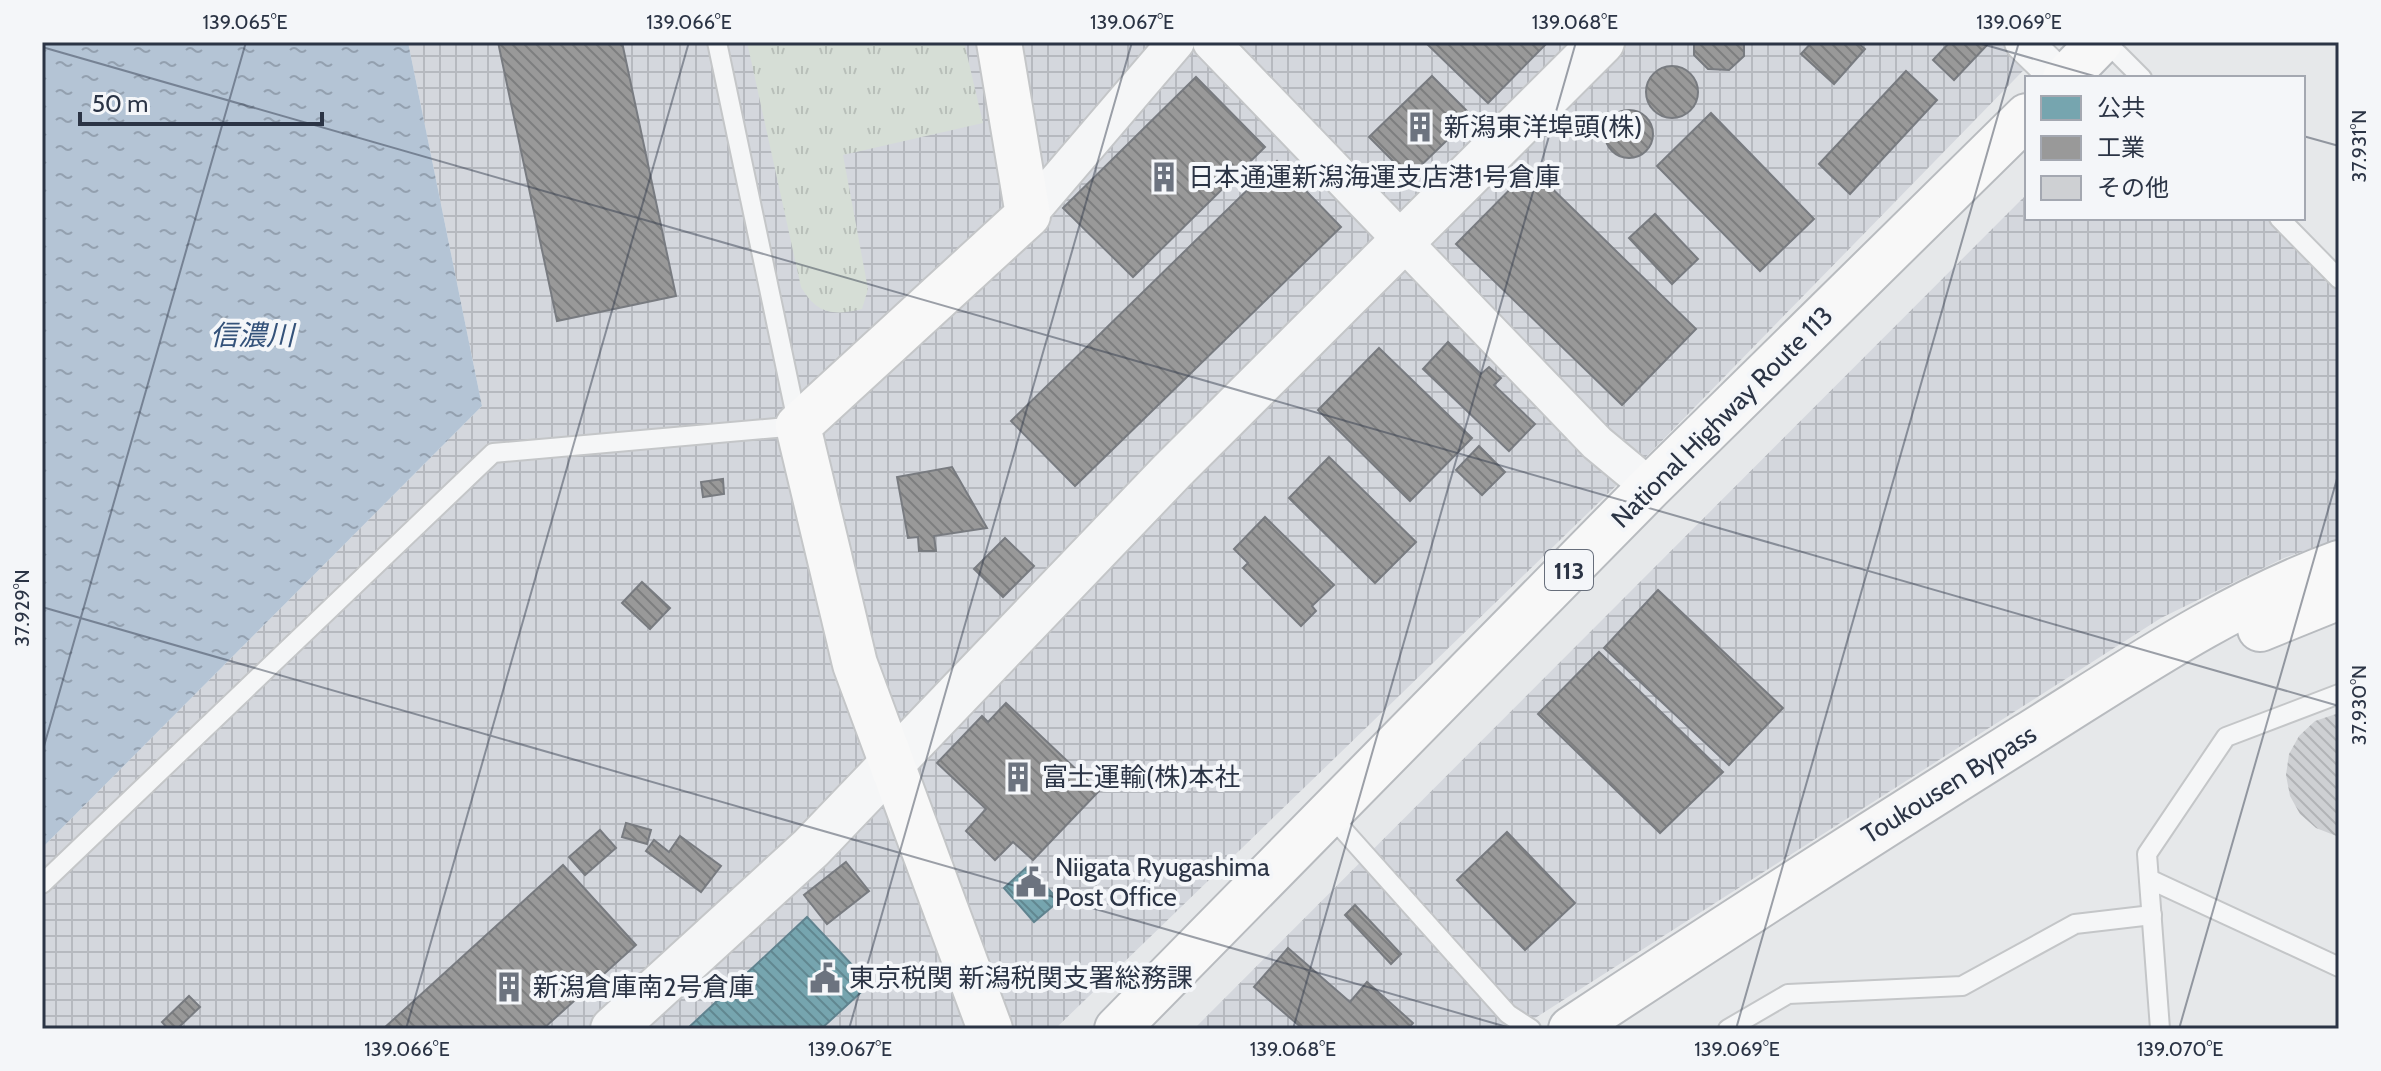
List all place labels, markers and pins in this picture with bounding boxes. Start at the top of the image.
building icon: 新潟東洋埠頭(株) [1403,110,1437,144]
place label: 新潟東洋埠頭(株) [1444,111,1642,143]
building icon: 日本通運新潟海運支店港1号倉庫 [1147,160,1181,194]
place label: 日本通運新潟海運支店港1号倉庫 [1188,161,1560,193]
building icon: 富士運輸(株)本社 [1001,760,1035,794]
place label: 富士運輸(株)本社 [1042,761,1240,793]
place label: Niigata Ryugashima Post Office [1055,851,1270,913]
public building icon: Niigata Ryugashima Post Office [1014,865,1048,899]
public building icon: 東京税関 新潟税関支署総務課 [808,961,842,995]
place label: 東京税関 新潟税関支署総務課 [849,962,1193,994]
building icon: 新潟倉庫南2号倉庫 [492,970,526,1004]
place label: 新潟倉庫南2号倉庫 [533,971,755,1003]

